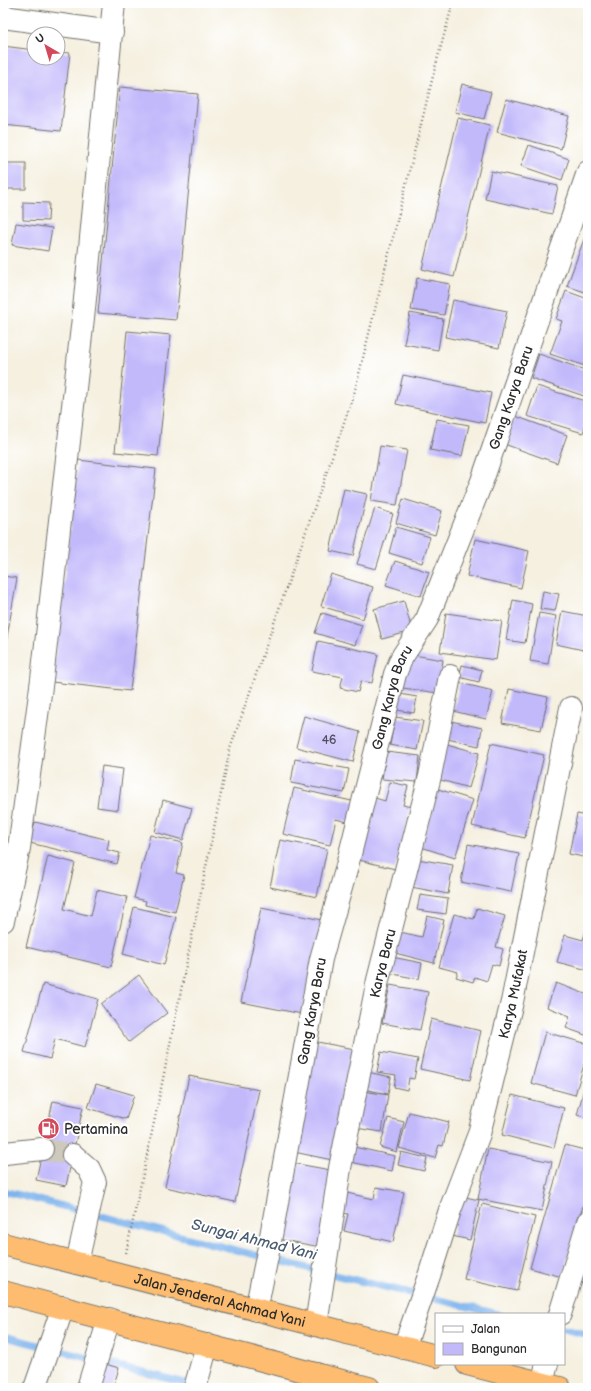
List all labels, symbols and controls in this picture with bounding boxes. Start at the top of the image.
north arrow [26,26,66,66]
text: U [33,31,47,46]
street label: Gang Karya Baru [485,343,536,452]
street label: Gang Karya Baru [368,642,416,752]
house number: 46 [322,733,336,748]
street label: Karya Baru [366,927,399,999]
street label: Karya Mufakat [495,947,531,1040]
street label: Gang Karya Baru [294,956,330,1066]
fuel station icon: Pertamina [35,1116,61,1142]
place label: Pertamina [64,1121,128,1138]
water label: Sungai Ahmad Yani [189,1215,319,1265]
street label: Jalan Jenderal Achmad Yani [132,1270,307,1330]
legend [435,1313,565,1365]
text: Jalan [471,1322,500,1337]
text: Bangunan [471,1342,527,1357]

